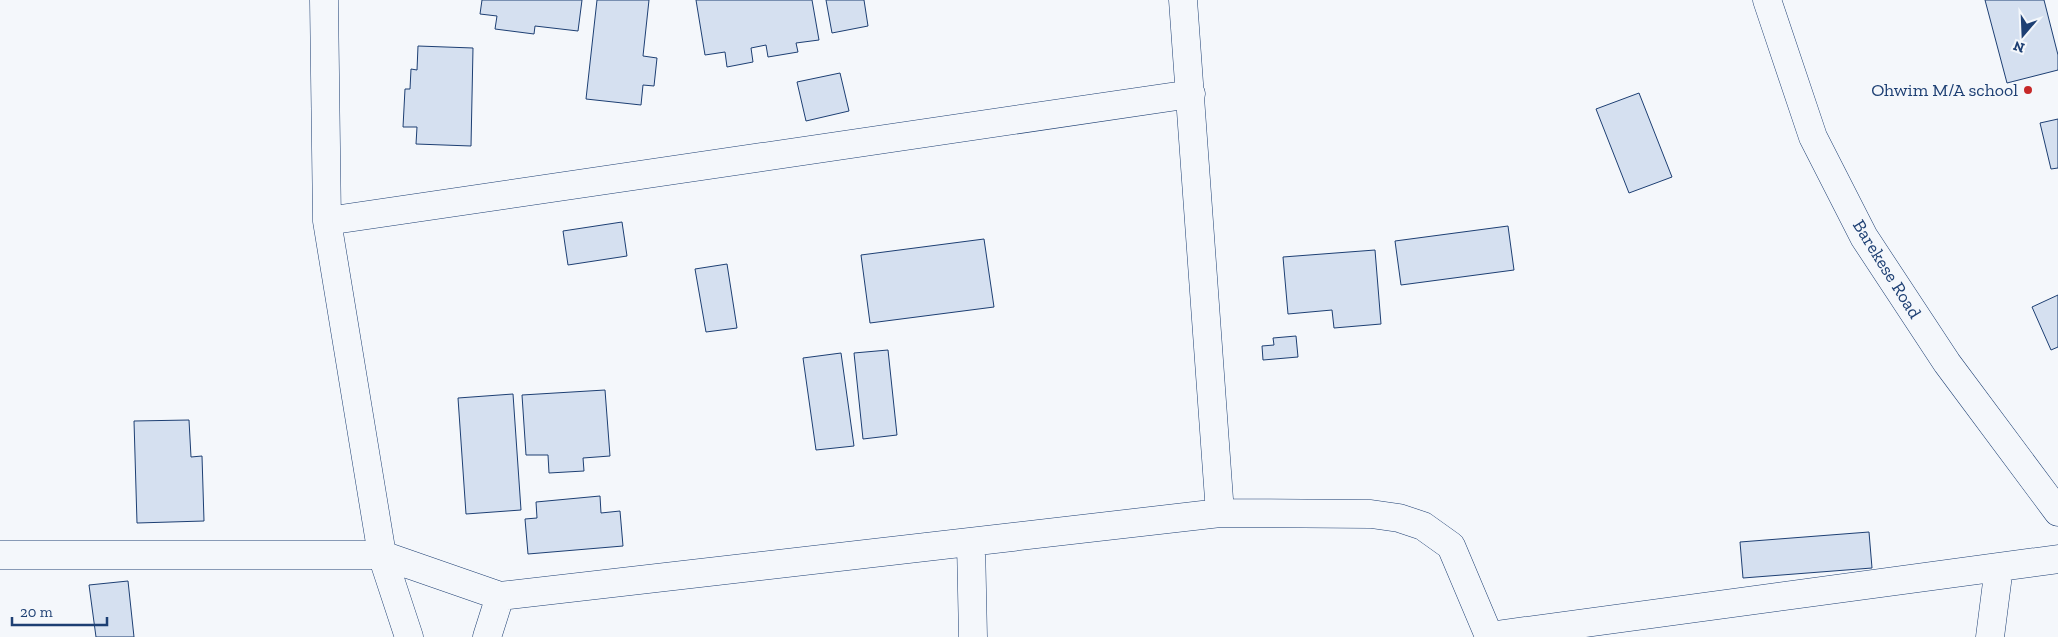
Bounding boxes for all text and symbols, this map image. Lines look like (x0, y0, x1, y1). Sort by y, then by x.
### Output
north arrow (1998, 10, 2048, 60)
text: N (2011, 37, 2027, 57)
place label: Ohwim M/A school (1871, 79, 2018, 101)
marker: Ohwim M/A school (2022, 84, 2034, 96)
street label: Barekese Road (1848, 216, 1926, 323)
scale bar (12, 594, 108, 626)
text: 20 m (20, 603, 53, 621)

